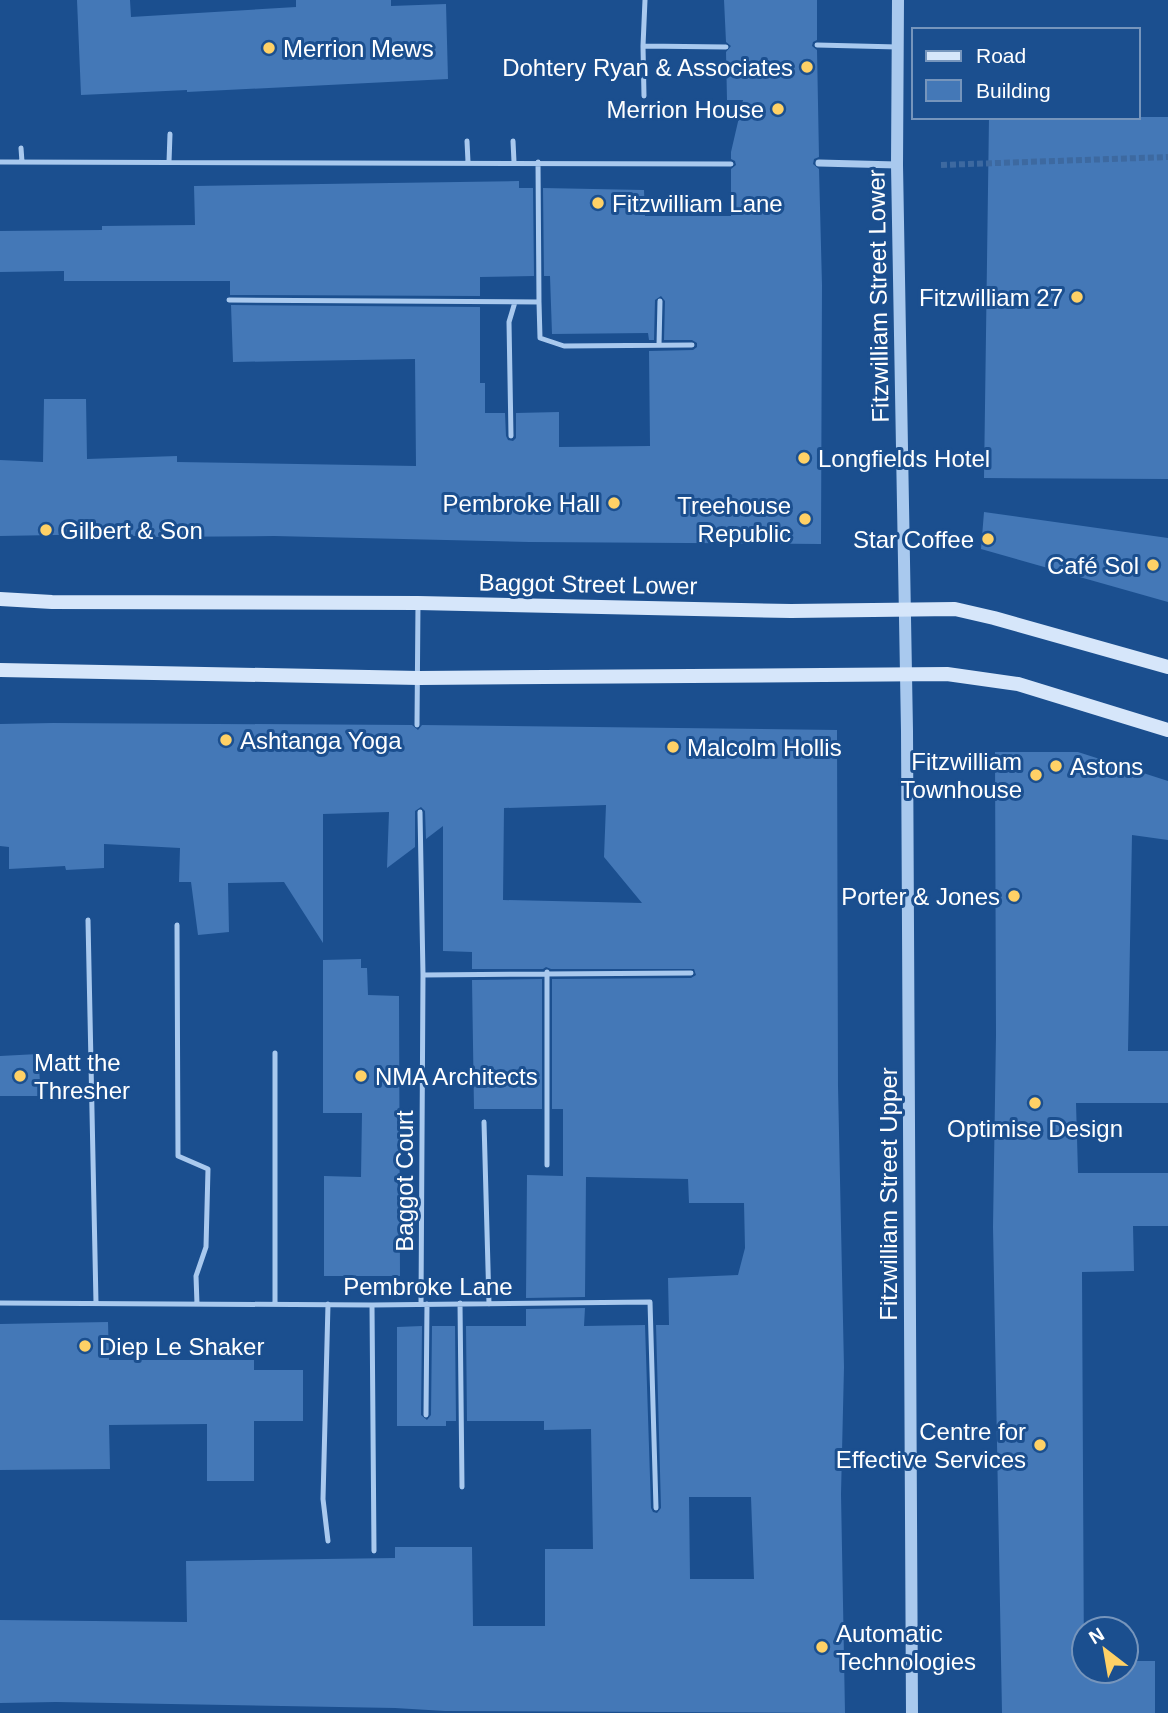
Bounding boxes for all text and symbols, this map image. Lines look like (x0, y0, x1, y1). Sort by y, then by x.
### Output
legend (912, 28, 1140, 119)
place label: Merrion Mews (283, 35, 434, 62)
marker: Merrion Mews (261, 40, 277, 56)
text: Road (976, 44, 1026, 67)
place label: Dohtery Ryan & Associates (502, 54, 793, 81)
marker: Dohtery Ryan & Associates (799, 59, 815, 75)
text: Building (976, 79, 1051, 102)
place label: Merrion House (607, 96, 764, 123)
marker: Merrion House (770, 101, 786, 117)
street label: Fitzwilliam Street Lower (862, 169, 894, 423)
place label: Fitzwilliam Lane (612, 190, 783, 217)
marker: Fitzwilliam Lane (590, 195, 606, 211)
place label: Fitzwilliam 27 (919, 284, 1063, 311)
marker: Fitzwilliam 27 (1069, 289, 1085, 305)
place label: Longfields Hotel (818, 445, 990, 472)
marker: Longfields Hotel (796, 450, 812, 466)
place label: Pembroke Hall (443, 490, 600, 517)
place label: Treehouse Republic (677, 492, 791, 547)
marker: Pembroke Hall (606, 495, 622, 511)
marker: Treehouse Republic (797, 511, 813, 527)
place label: Gilbert & Son (60, 517, 203, 544)
marker: Gilbert & Son (38, 522, 54, 538)
place label: Star Coffee (853, 526, 974, 553)
marker: Star Coffee (980, 531, 996, 547)
place label: Café Sol (1047, 552, 1139, 579)
marker: Café Sol (1145, 557, 1161, 573)
street label: Baggot Street Lower (478, 569, 698, 599)
place label: Ashtanga Yoga (240, 727, 402, 754)
marker: Ashtanga Yoga (218, 732, 234, 748)
place label: Malcolm Hollis (687, 734, 842, 761)
marker: Malcolm Hollis (665, 739, 681, 755)
place label: Fitzwilliam Townhouse (901, 748, 1022, 803)
place label: Astons (1070, 753, 1143, 780)
marker: Astons (1048, 758, 1064, 774)
marker: Fitzwilliam Townhouse (1028, 767, 1044, 783)
place label: Porter & Jones (841, 883, 1000, 910)
marker: Porter & Jones (1006, 888, 1022, 904)
place label: Matt the Thresher (34, 1049, 130, 1104)
place label: NMA Architects (375, 1063, 538, 1090)
street label: Fitzwilliam Street Upper (875, 1067, 902, 1321)
marker: Matt the Thresher (12, 1068, 28, 1084)
marker: NMA Architects (353, 1068, 369, 1084)
marker: Optimise Design (1027, 1095, 1043, 1111)
street label: Baggot Court (391, 1110, 418, 1252)
place label: Optimise Design (947, 1115, 1123, 1142)
street label: Pembroke Lane (343, 1273, 513, 1300)
place label: Diep Le Shaker (99, 1333, 264, 1360)
marker: Diep Le Shaker (77, 1338, 93, 1354)
place label: Centre for Effective Services (836, 1418, 1026, 1473)
marker: Centre for Effective Services (1032, 1437, 1048, 1453)
north arrow (1070, 1615, 1140, 1685)
place label: Automatic Technologies (836, 1620, 976, 1675)
text: N (1085, 1623, 1108, 1648)
marker: Automatic Technologies (814, 1639, 830, 1655)

